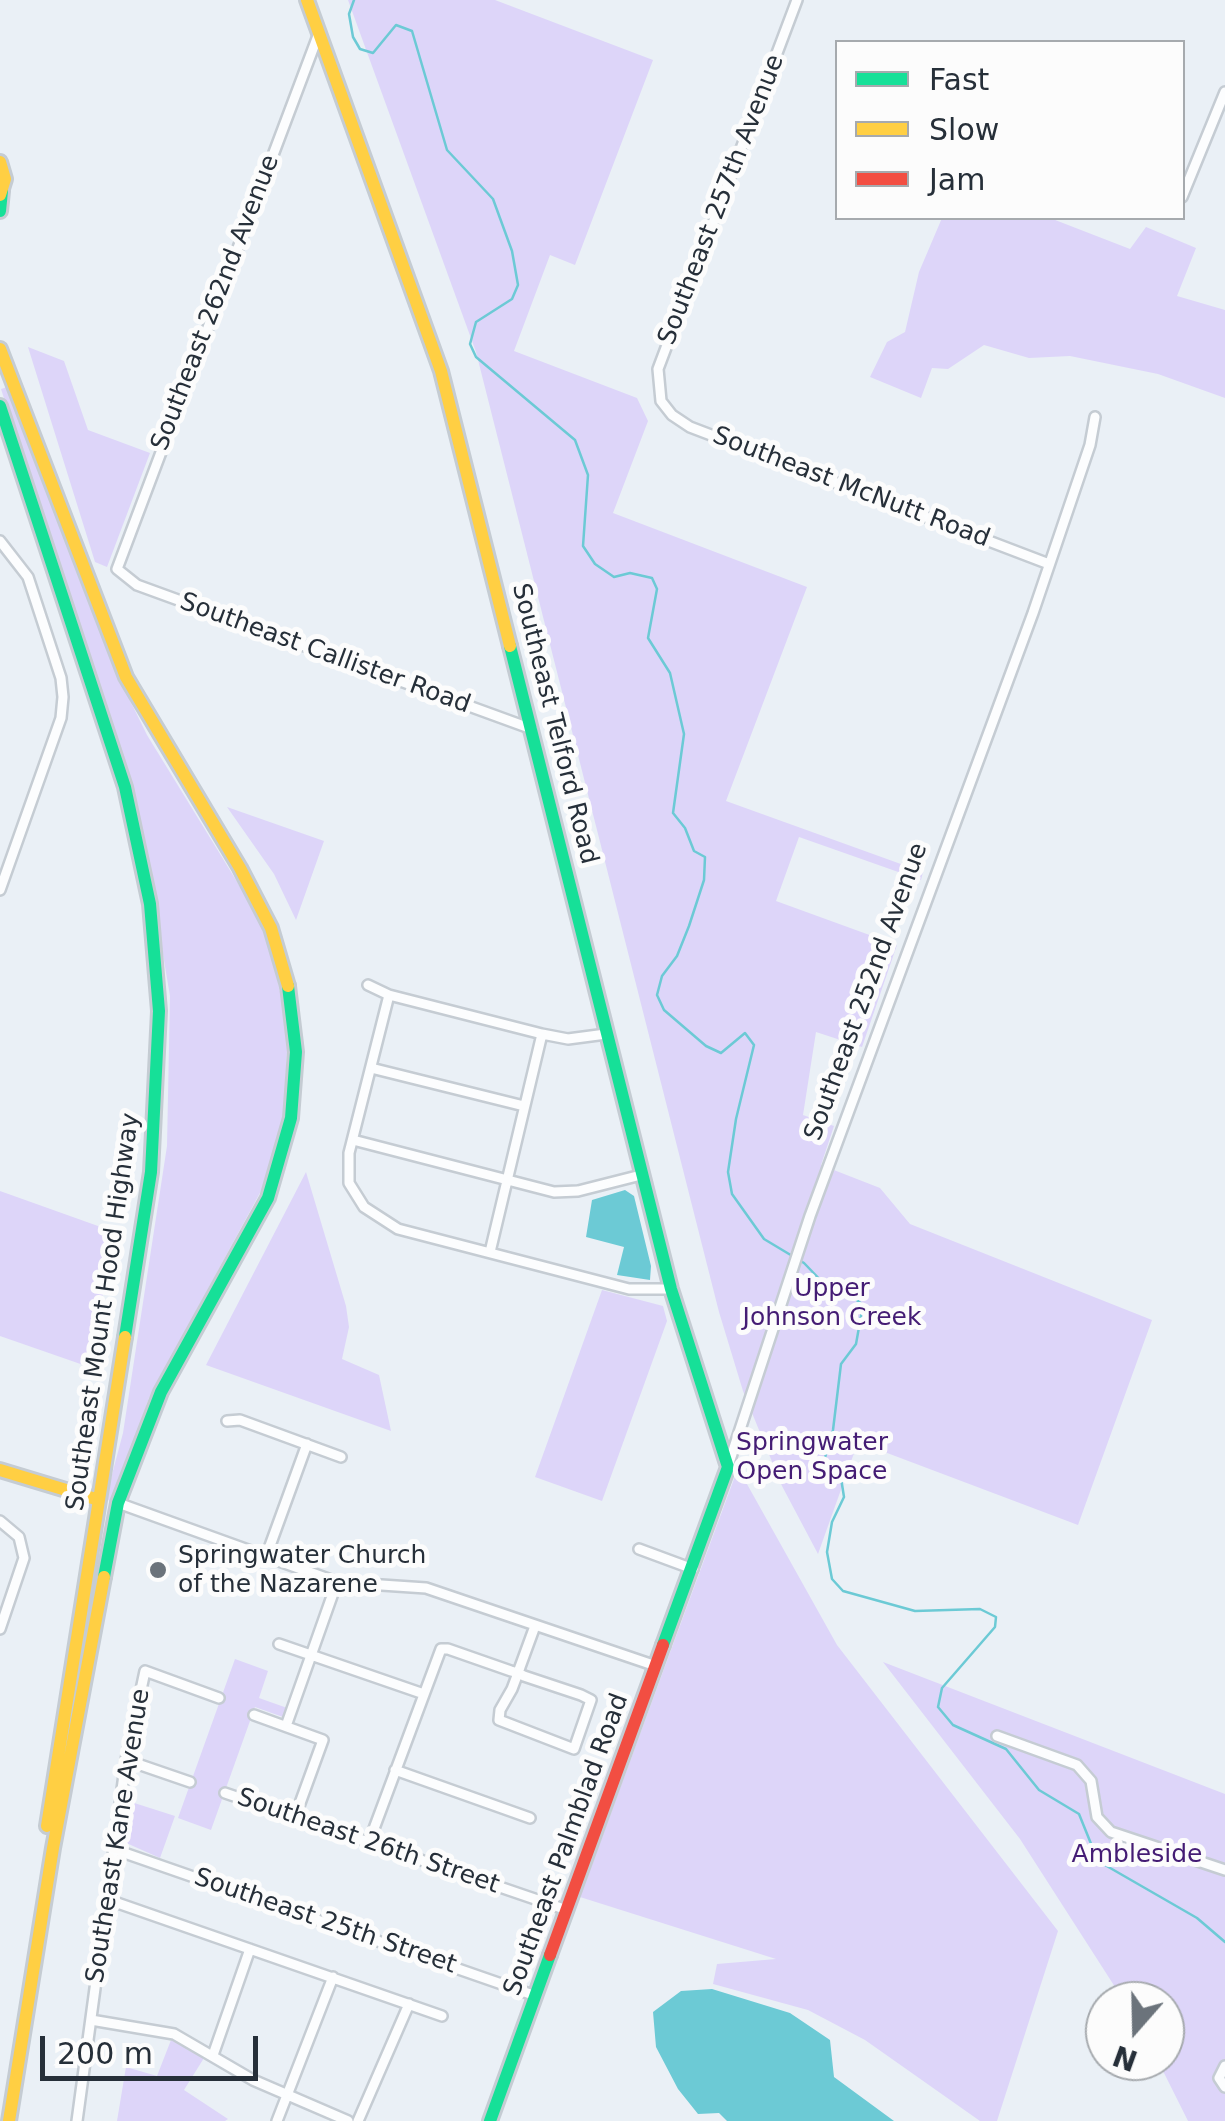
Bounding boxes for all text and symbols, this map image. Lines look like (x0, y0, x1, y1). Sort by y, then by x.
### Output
legend (835, 40, 1185, 220)
street label: Southeast 257th Avenue (653, 51, 791, 349)
text: Fast (929, 62, 989, 97)
text: Slow (929, 112, 999, 147)
street label: Southeast 262nd Avenue (146, 151, 286, 455)
text: Jam (929, 162, 985, 197)
street label: Southeast McNutt Road (708, 421, 994, 555)
street label: Southeast Telford Road (505, 581, 603, 867)
street label: Southeast Callister Road (176, 587, 474, 721)
street label: Southeast 252nd Avenue (799, 839, 935, 1145)
street label: Southeast Mount Hood Highway (61, 1111, 147, 1513)
park label: Upper Johnson Creek (743, 1274, 921, 1333)
park label: Springwater Open Space (736, 1428, 888, 1487)
place label: Springwater Church of the Nazarene (178, 1541, 426, 1600)
marker: Springwater Church of the Nazarene (147, 1559, 169, 1581)
street label: Southeast Kane Avenue (81, 1687, 157, 1985)
street label: Southeast Palmblad Road (498, 1690, 636, 2000)
street label: Southeast 26th Street (233, 1783, 503, 1901)
park label: Ambleside (1072, 1840, 1202, 1870)
street label: Southeast 25th Street (190, 1863, 460, 1981)
north arrow (1085, 1981, 1185, 2081)
scale bar (45, 2016, 262, 2078)
text: 200 m (57, 2036, 153, 2071)
text: N (1109, 2038, 1142, 2077)

